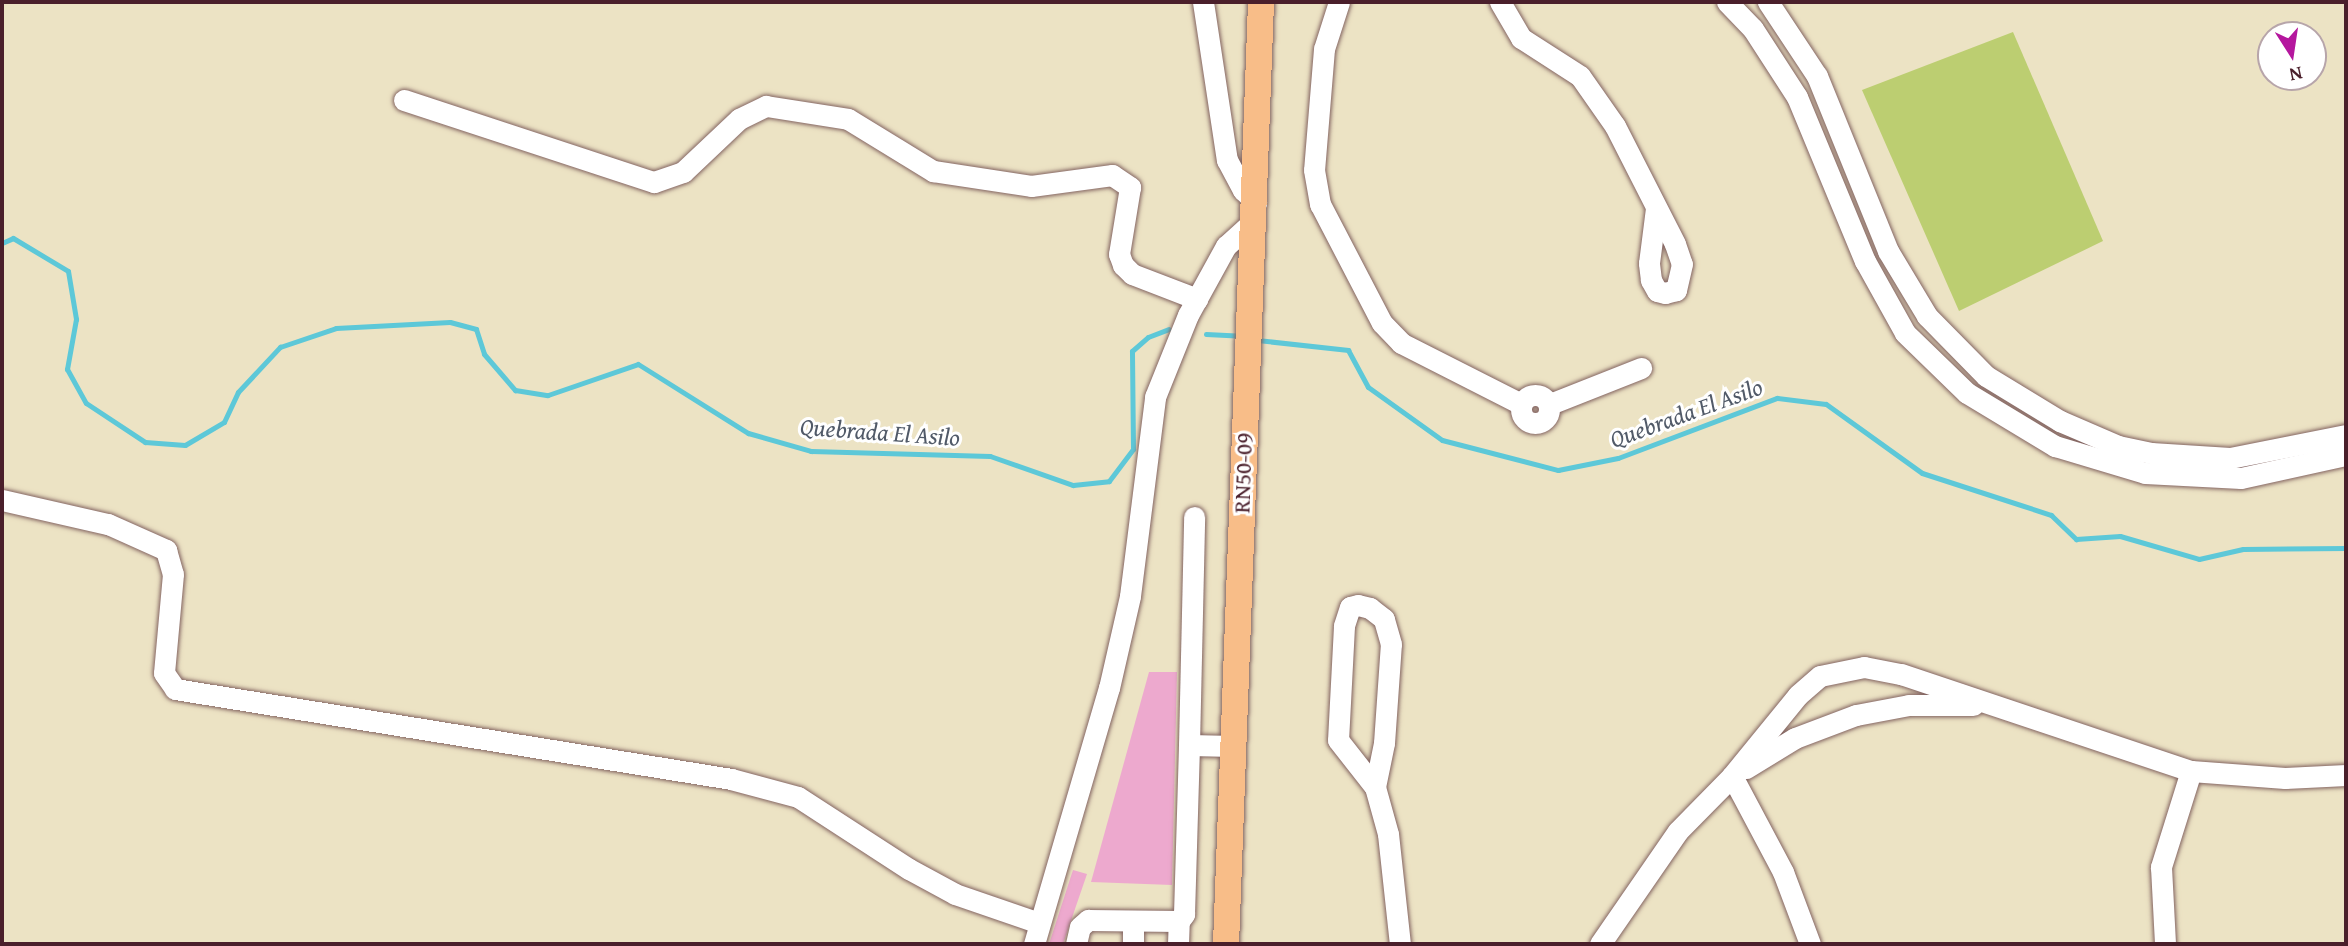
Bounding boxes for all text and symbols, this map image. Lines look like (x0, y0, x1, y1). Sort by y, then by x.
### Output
north arrow (2257, 21, 2327, 91)
text: N (2287, 60, 2305, 90)
water label: Quebrada El Asilo (1606, 372, 1766, 454)
water label: Quebrada El Asilo (799, 412, 961, 452)
street label: RN50-09 (1228, 432, 1258, 514)

